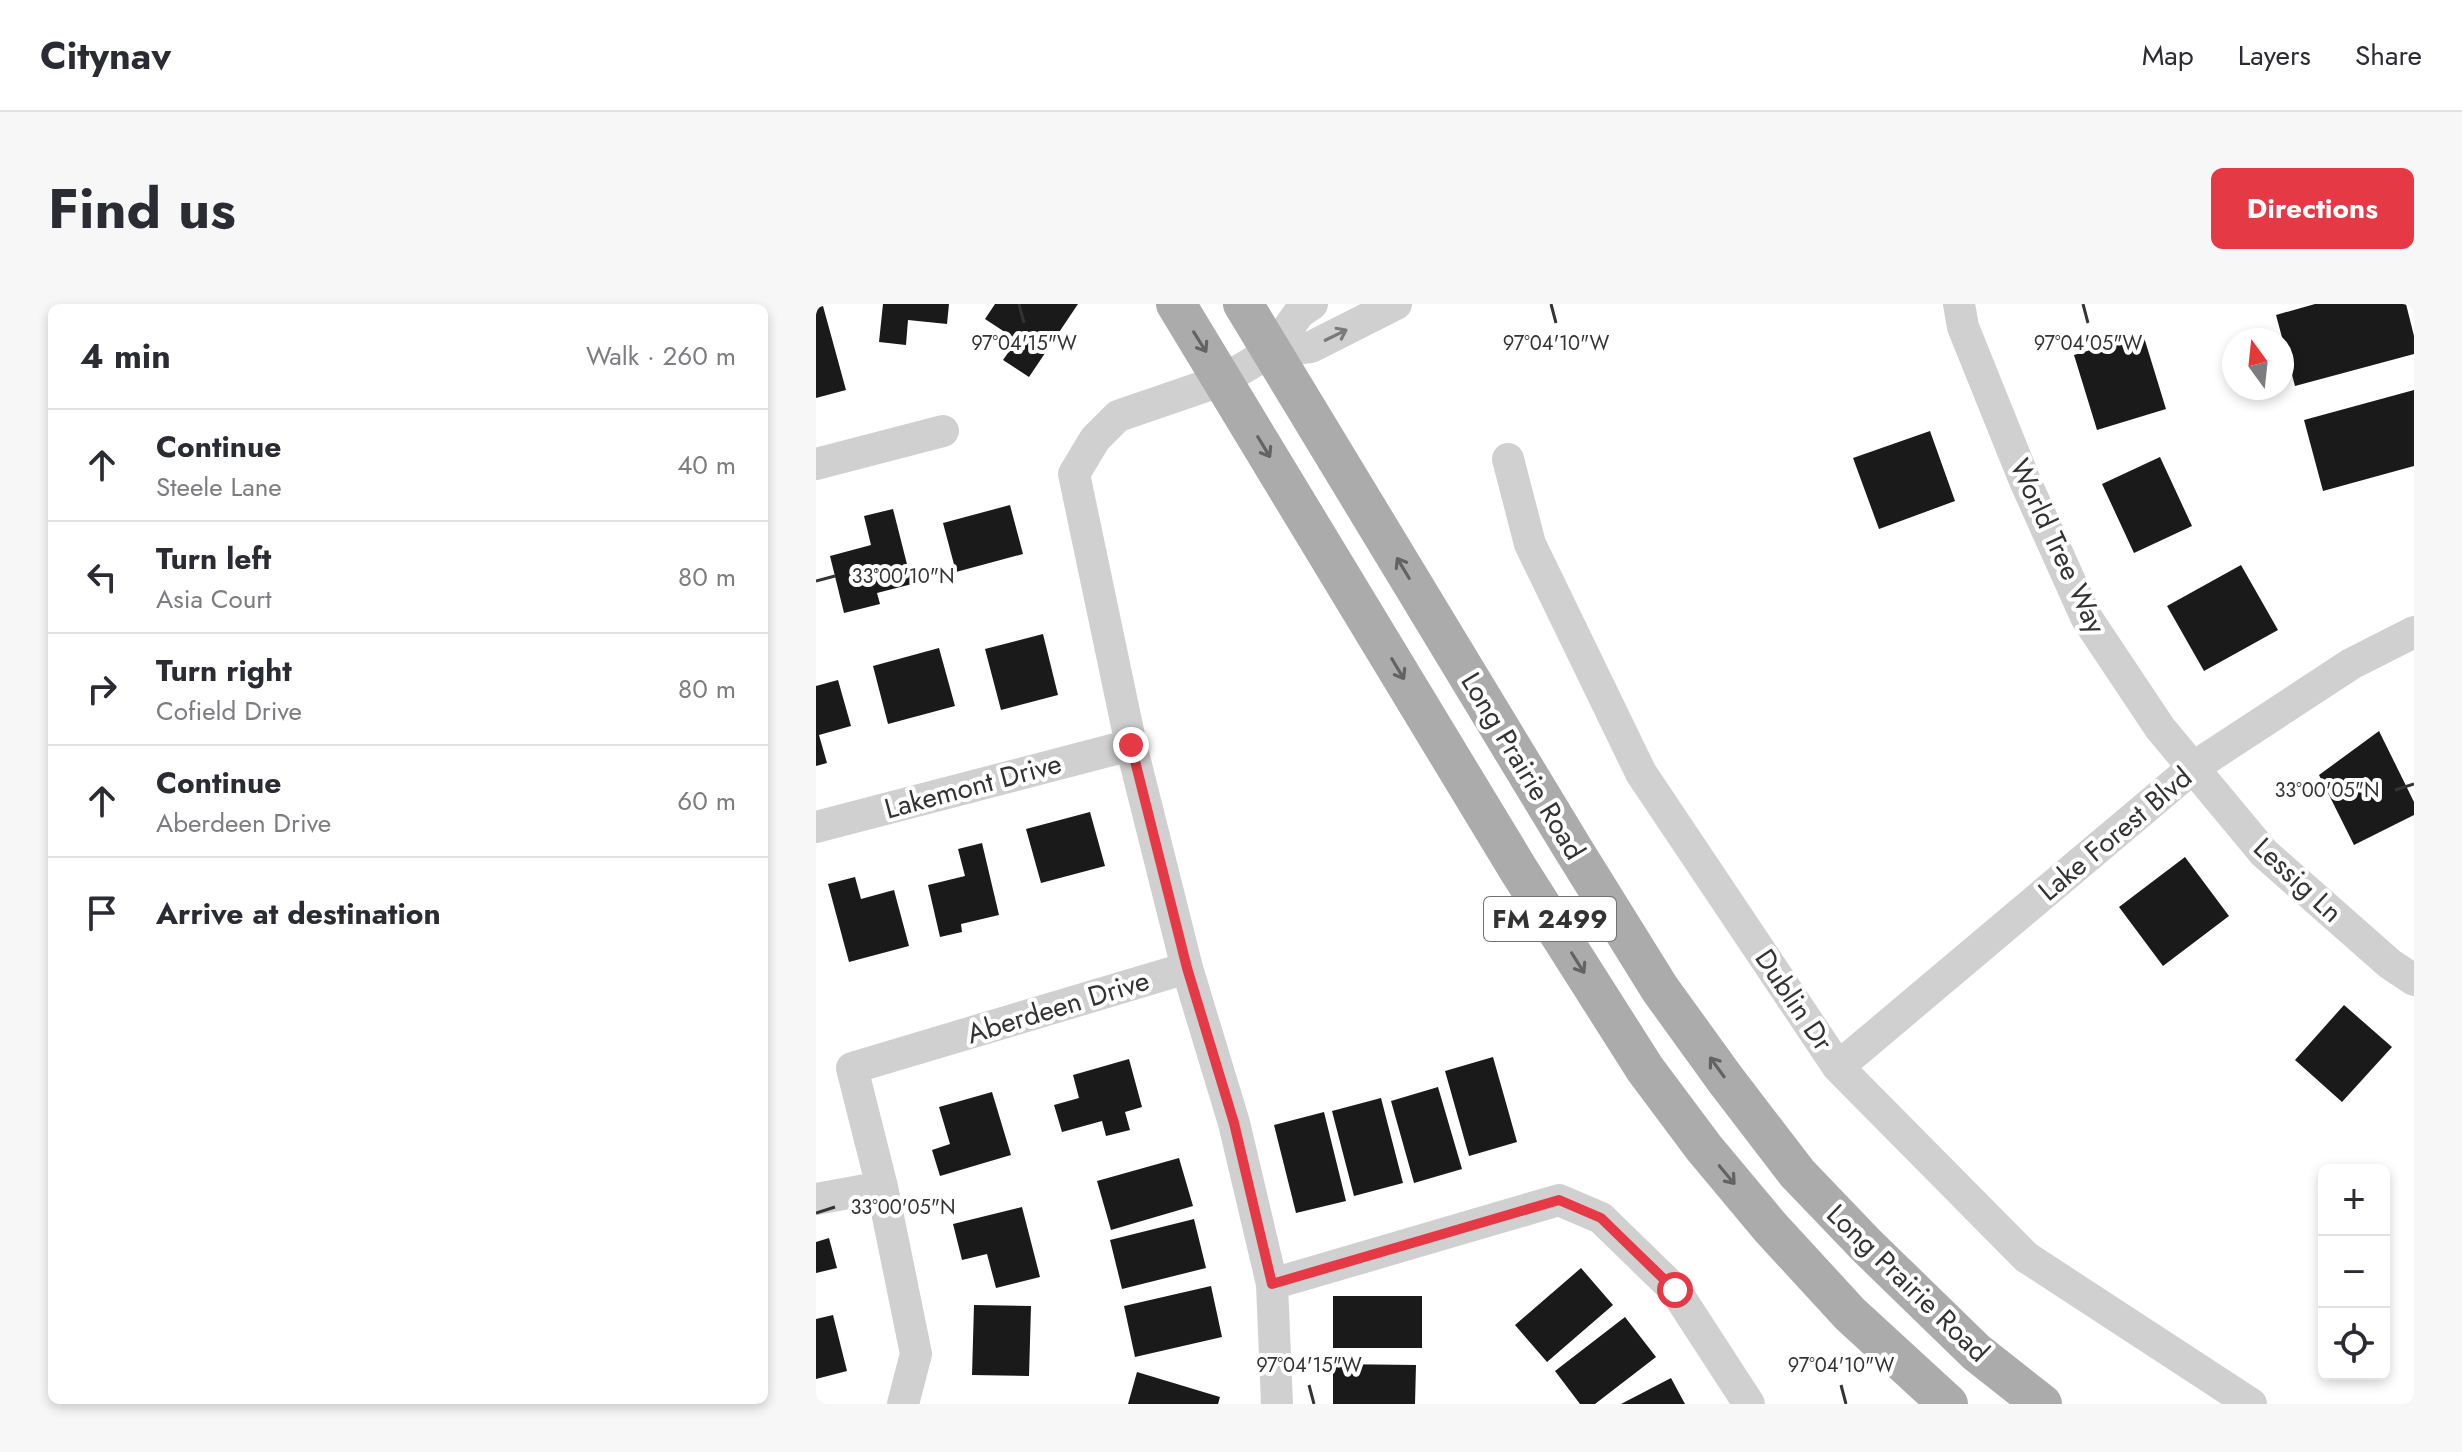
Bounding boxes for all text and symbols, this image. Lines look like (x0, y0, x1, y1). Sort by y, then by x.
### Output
text: Citynav (40, 28, 171, 83)
text: Map (2142, 35, 2194, 76)
text: Layers (2238, 35, 2311, 76)
text: Share (2355, 35, 2422, 76)
text: Find us (48, 168, 236, 249)
button: Directions (2211, 168, 2414, 249)
one-way arrow (1324, 327, 1348, 342)
north arrow (2222, 328, 2294, 400)
text: 97°04'15"W (971, 329, 1077, 358)
text: 97°04'10"W (1503, 329, 1609, 358)
text: 97°04'05"W (2034, 329, 2143, 358)
one-way arrow (1192, 330, 1208, 353)
text: 4 min (80, 332, 171, 381)
text: Walk · 260 m (586, 337, 736, 375)
text: Continue (156, 425, 282, 468)
one-way arrow (1256, 435, 1272, 458)
icon: ahead (80, 443, 124, 487)
text: 40 m (677, 446, 736, 484)
street label: World Tree Way (1999, 452, 2117, 641)
text: Steele Lane (156, 468, 282, 506)
text: Turn left (156, 537, 271, 580)
icon: left (80, 555, 124, 599)
one-way arrow (1395, 557, 1411, 580)
text: 80 m (678, 558, 736, 596)
text: 33°00'10"N (852, 562, 954, 591)
text: Asia Court (156, 580, 272, 618)
text: Turn right (156, 649, 292, 692)
one-way arrow (1390, 657, 1406, 680)
street label: Long Prairie Road (1451, 665, 1595, 867)
icon: right (80, 667, 124, 711)
text: 80 m (678, 670, 736, 708)
text: Cofield Drive (156, 692, 302, 730)
route end (1113, 727, 1149, 763)
street label: Lakemont Drive (880, 743, 1066, 829)
street label: Lake Forest Blvd (2029, 757, 2201, 911)
text: Continue (156, 761, 282, 804)
text: 33°00'05"N (2274, 776, 2380, 805)
icon: ahead (80, 779, 124, 823)
text: 60 m (677, 782, 736, 820)
text: Aberdeen Drive (156, 804, 331, 842)
street label: Lessig Ln (2244, 828, 2352, 932)
icon: arrive (80, 891, 124, 935)
text: Arrive at destination (156, 892, 441, 935)
road number: FM 2499 (1484, 897, 1616, 941)
street label: Dublin Dr (1745, 941, 1843, 1060)
one-way arrow (1569, 951, 1586, 973)
street label: Aberdeen Drive (962, 960, 1154, 1054)
one-way arrow (1708, 1057, 1725, 1078)
one-way arrow (1718, 1164, 1736, 1185)
map controls (2318, 1164, 2390, 1380)
button: + (2318, 1164, 2390, 1236)
text: 33°00'05"N (850, 1193, 956, 1222)
street label: Long Prairie Road (1817, 1195, 1999, 1371)
button: − (2318, 1236, 2390, 1308)
route start (1657, 1272, 1693, 1308)
button: locate (2318, 1308, 2390, 1380)
text: 97°04'15"W (1256, 1351, 1362, 1380)
text: 97°04'10"W (1788, 1351, 1894, 1380)

